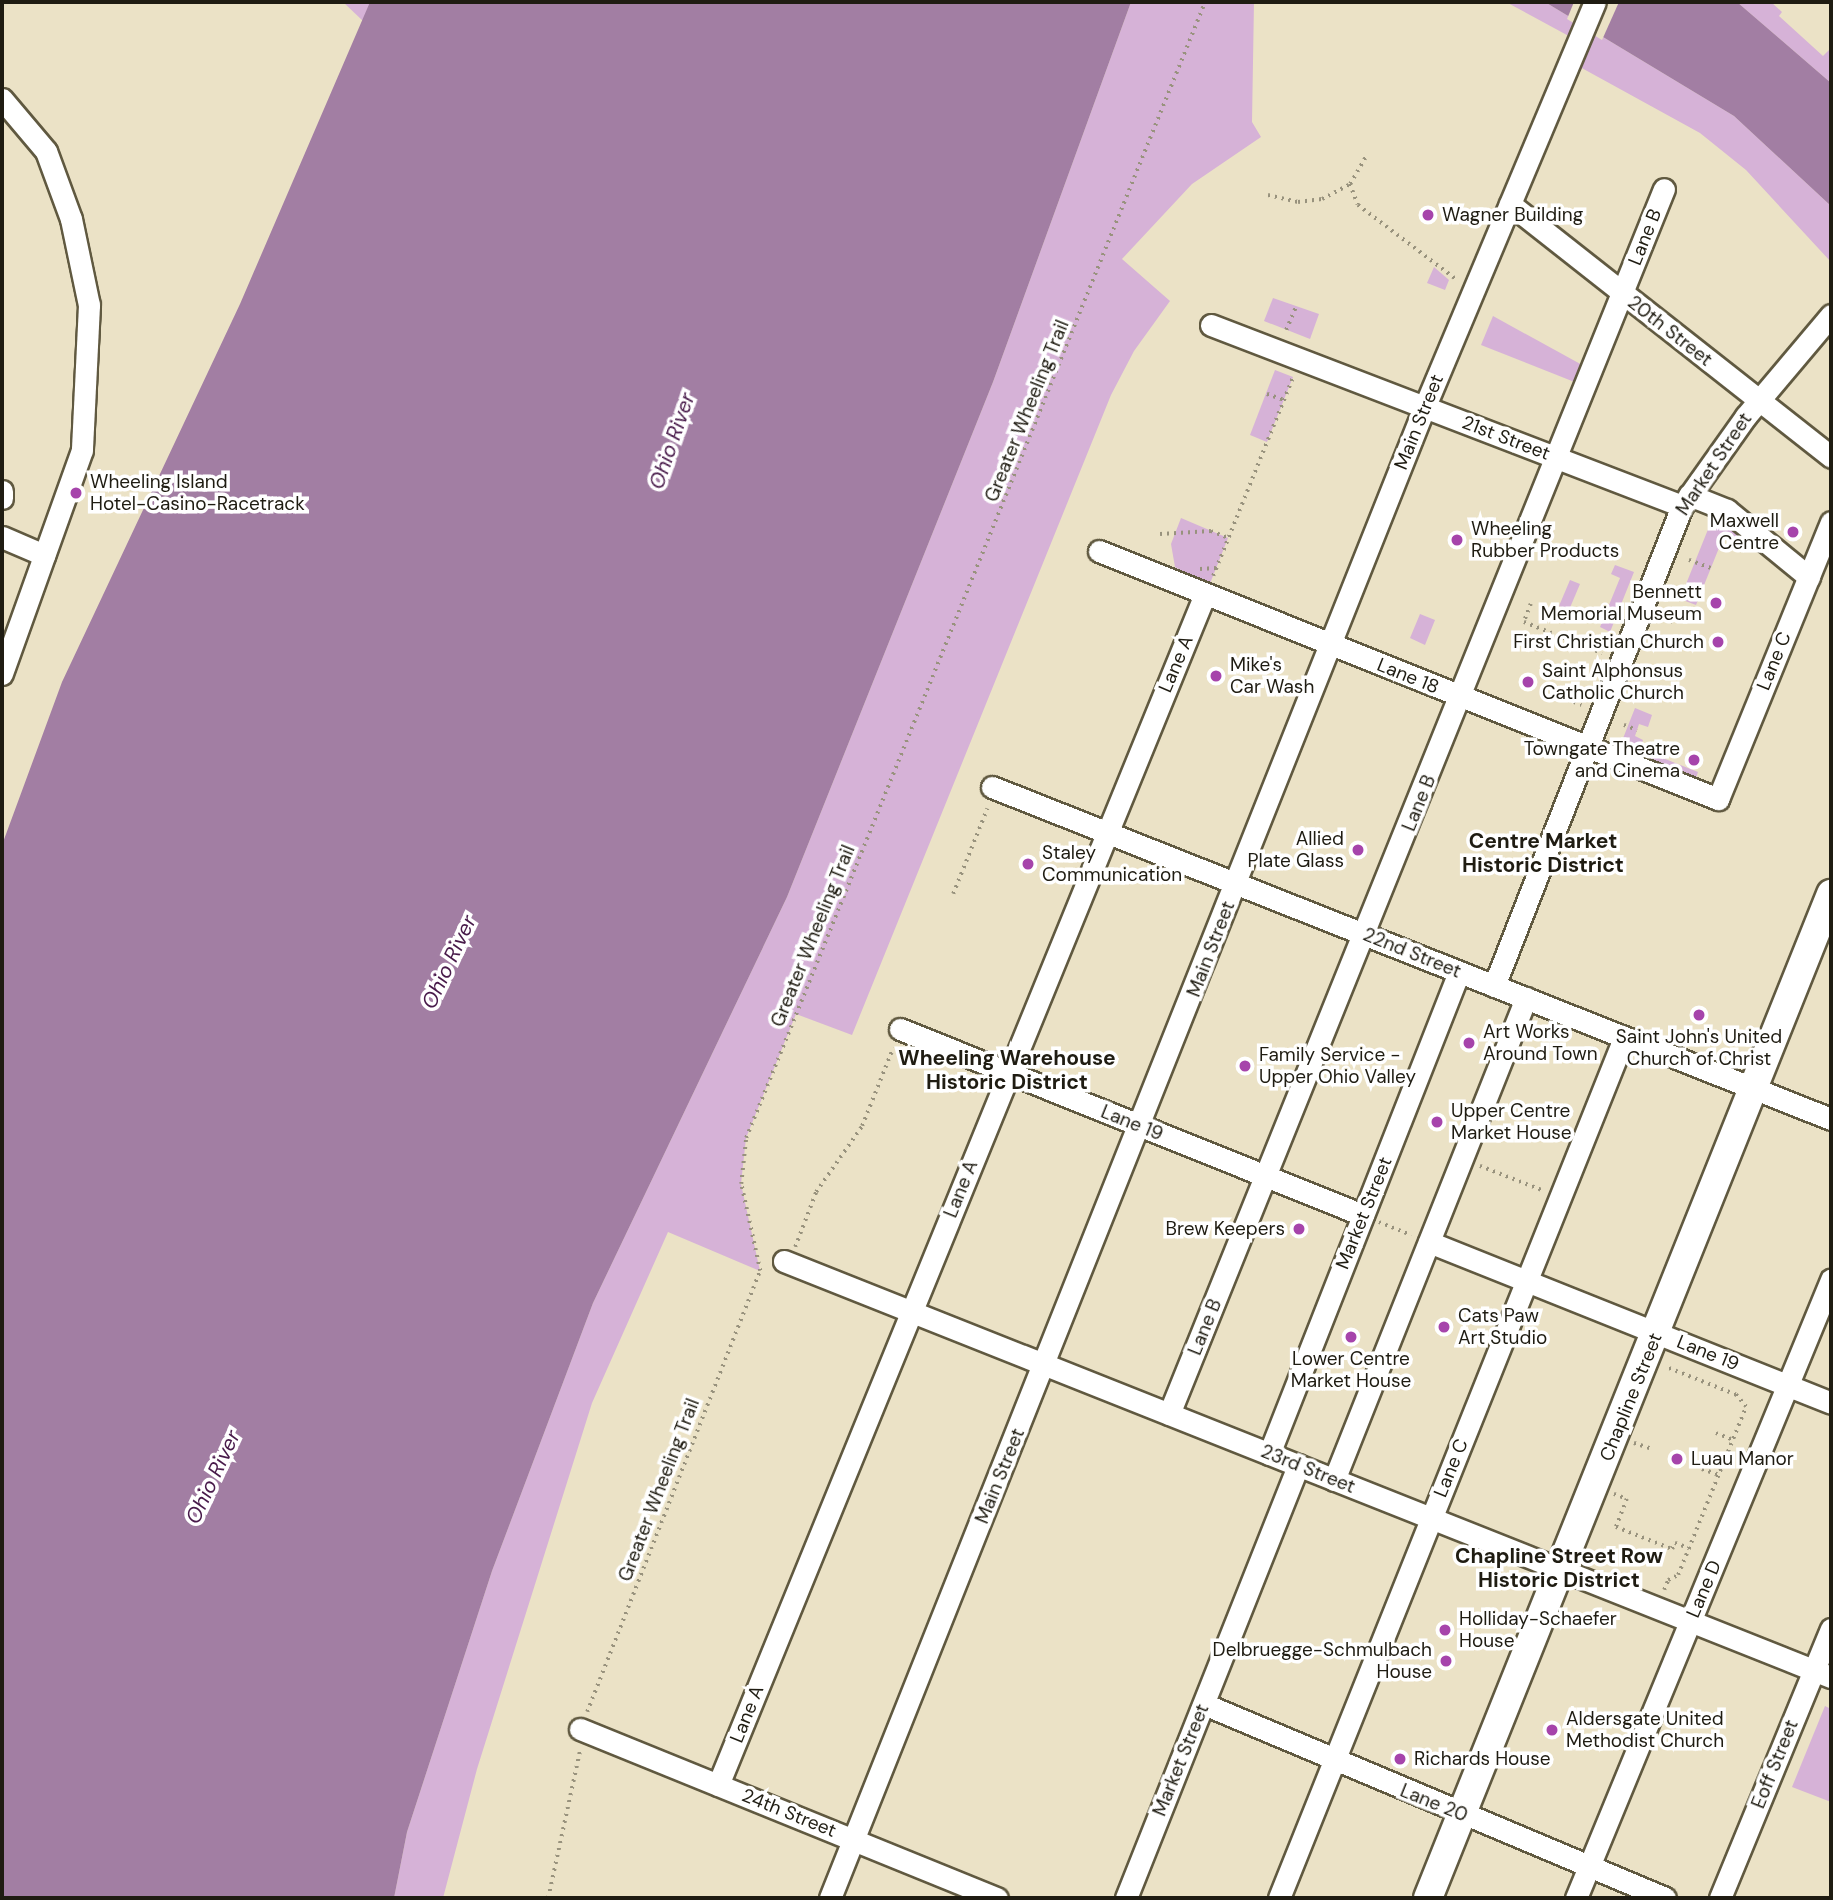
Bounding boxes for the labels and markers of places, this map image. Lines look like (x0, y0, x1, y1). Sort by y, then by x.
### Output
place label: Wagner Building (1442, 204, 1583, 226)
marker: Wagner Building (1420, 207, 1436, 223)
place label: Wheeling Island Hotel-Casino-Racetrack (90, 471, 305, 515)
marker: Wheeling Island Hotel-Casino-Racetrack (68, 485, 84, 501)
place label: Maxwell Centre (1710, 510, 1779, 554)
place label: Wheeling Rubber Products (1471, 518, 1619, 562)
marker: Maxwell Centre (1785, 524, 1801, 540)
marker: Wheeling Rubber Products (1449, 532, 1465, 548)
place label: Bennett Memorial Museum (1541, 581, 1702, 625)
marker: Bennett Memorial Museum (1708, 595, 1724, 611)
place label: First Christian Church (1513, 631, 1704, 653)
marker: First Christian Church (1710, 634, 1726, 650)
place label: Mike's Car Wash (1230, 654, 1314, 698)
place label: Saint Alphonsus Catholic Church (1542, 660, 1684, 704)
marker: Mike's Car Wash (1208, 668, 1224, 684)
marker: Saint Alphonsus Catholic Church (1520, 674, 1536, 690)
place label: Towngate Theatre and Cinema (1524, 738, 1680, 782)
marker: Towngate Theatre and Cinema (1686, 752, 1702, 768)
place label: Allied Plate Glass (1248, 828, 1344, 872)
place label: Staley Communication (1042, 842, 1182, 886)
marker: Allied Plate Glass (1350, 842, 1366, 858)
marker: Staley Communication (1020, 856, 1036, 872)
marker: Saint John's United Church of Christ (1691, 1007, 1707, 1023)
place label: Art Works Around Town (1483, 1021, 1598, 1065)
place label: Saint John's United Church of Christ (1616, 1026, 1782, 1070)
marker: Art Works Around Town (1461, 1035, 1477, 1051)
place label: Family Service - Upper Ohio Valley (1259, 1044, 1416, 1088)
marker: Family Service - Upper Ohio Valley (1237, 1058, 1253, 1074)
place label: Upper Centre Market House (1451, 1100, 1572, 1144)
marker: Upper Centre Market House (1429, 1114, 1445, 1130)
place label: Brew Keepers (1166, 1218, 1285, 1240)
marker: Brew Keepers (1291, 1221, 1307, 1237)
place label: Cats Paw Art Studio (1458, 1305, 1547, 1349)
marker: Cats Paw Art Studio (1436, 1319, 1452, 1335)
marker: Lower Centre Market House (1343, 1329, 1359, 1345)
place label: Lower Centre Market House (1291, 1348, 1411, 1392)
place label: Luau Manor (1691, 1448, 1794, 1470)
marker: Luau Manor (1669, 1451, 1685, 1467)
place label: Holliday-Schaefer House (1459, 1608, 1617, 1652)
marker: Holliday-Schaefer House (1437, 1622, 1453, 1638)
place label: Delbruegge-Schmulbach House (1213, 1639, 1432, 1683)
marker: Delbruegge-Schmulbach House (1438, 1653, 1454, 1669)
place label: Aldersgate United Methodist Church (1566, 1708, 1724, 1752)
marker: Aldersgate United Methodist Church (1544, 1722, 1560, 1738)
place label: Richards House (1414, 1748, 1551, 1770)
marker: Richards House (1392, 1751, 1408, 1767)

